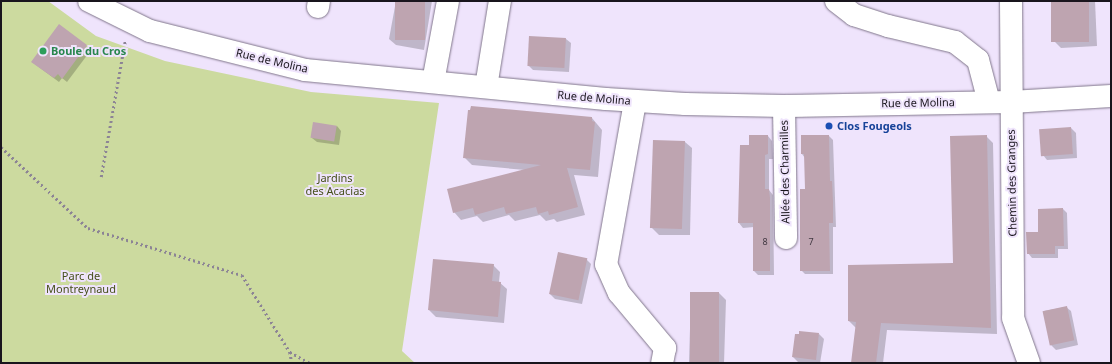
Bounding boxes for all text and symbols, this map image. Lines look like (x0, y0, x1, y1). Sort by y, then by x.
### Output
place label: Boule du Cros (51, 44, 126, 58)
marker: Boule du Cros (38, 46, 48, 56)
street label: Rue de Molina (235, 46, 309, 76)
street label: Rue de Molina (557, 88, 631, 108)
street label: Rue de Molina (881, 96, 955, 110)
place label: Clos Fougeols (837, 119, 912, 133)
street label: Allée des Charmilles (777, 120, 793, 224)
marker: Clos Fougeols (824, 121, 834, 131)
street label: Chemin des Granges (1004, 129, 1020, 237)
park label: Jardins des Acacias (305, 172, 365, 198)
house number: 8 (762, 237, 768, 247)
house number: 7 (808, 237, 814, 247)
park label: Parc de Montreynaud (46, 270, 116, 296)

